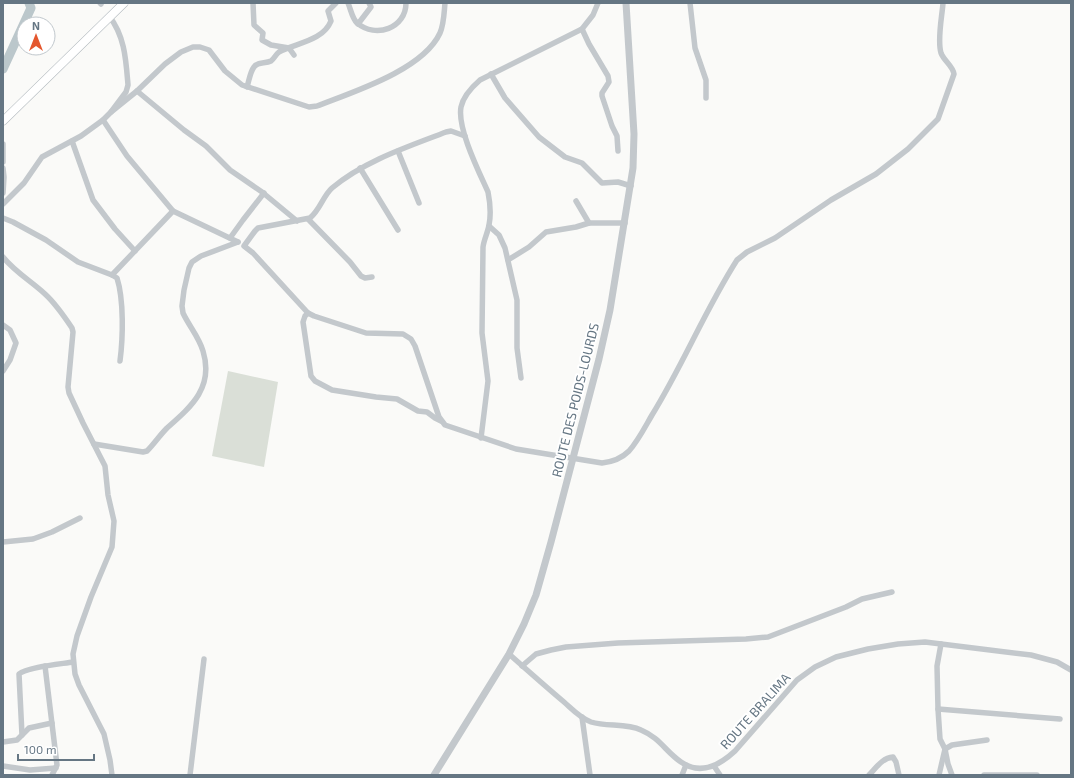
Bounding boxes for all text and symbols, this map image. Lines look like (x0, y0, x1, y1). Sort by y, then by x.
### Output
north arrow (16, 16, 56, 56)
text: N (32, 19, 40, 32)
street label: ROUTE DES POIDS-LOURDS (548, 321, 602, 479)
street label: ROUTE BRALIMA (717, 670, 793, 752)
scale bar (18, 736, 94, 762)
text: 100 m (24, 742, 56, 756)

